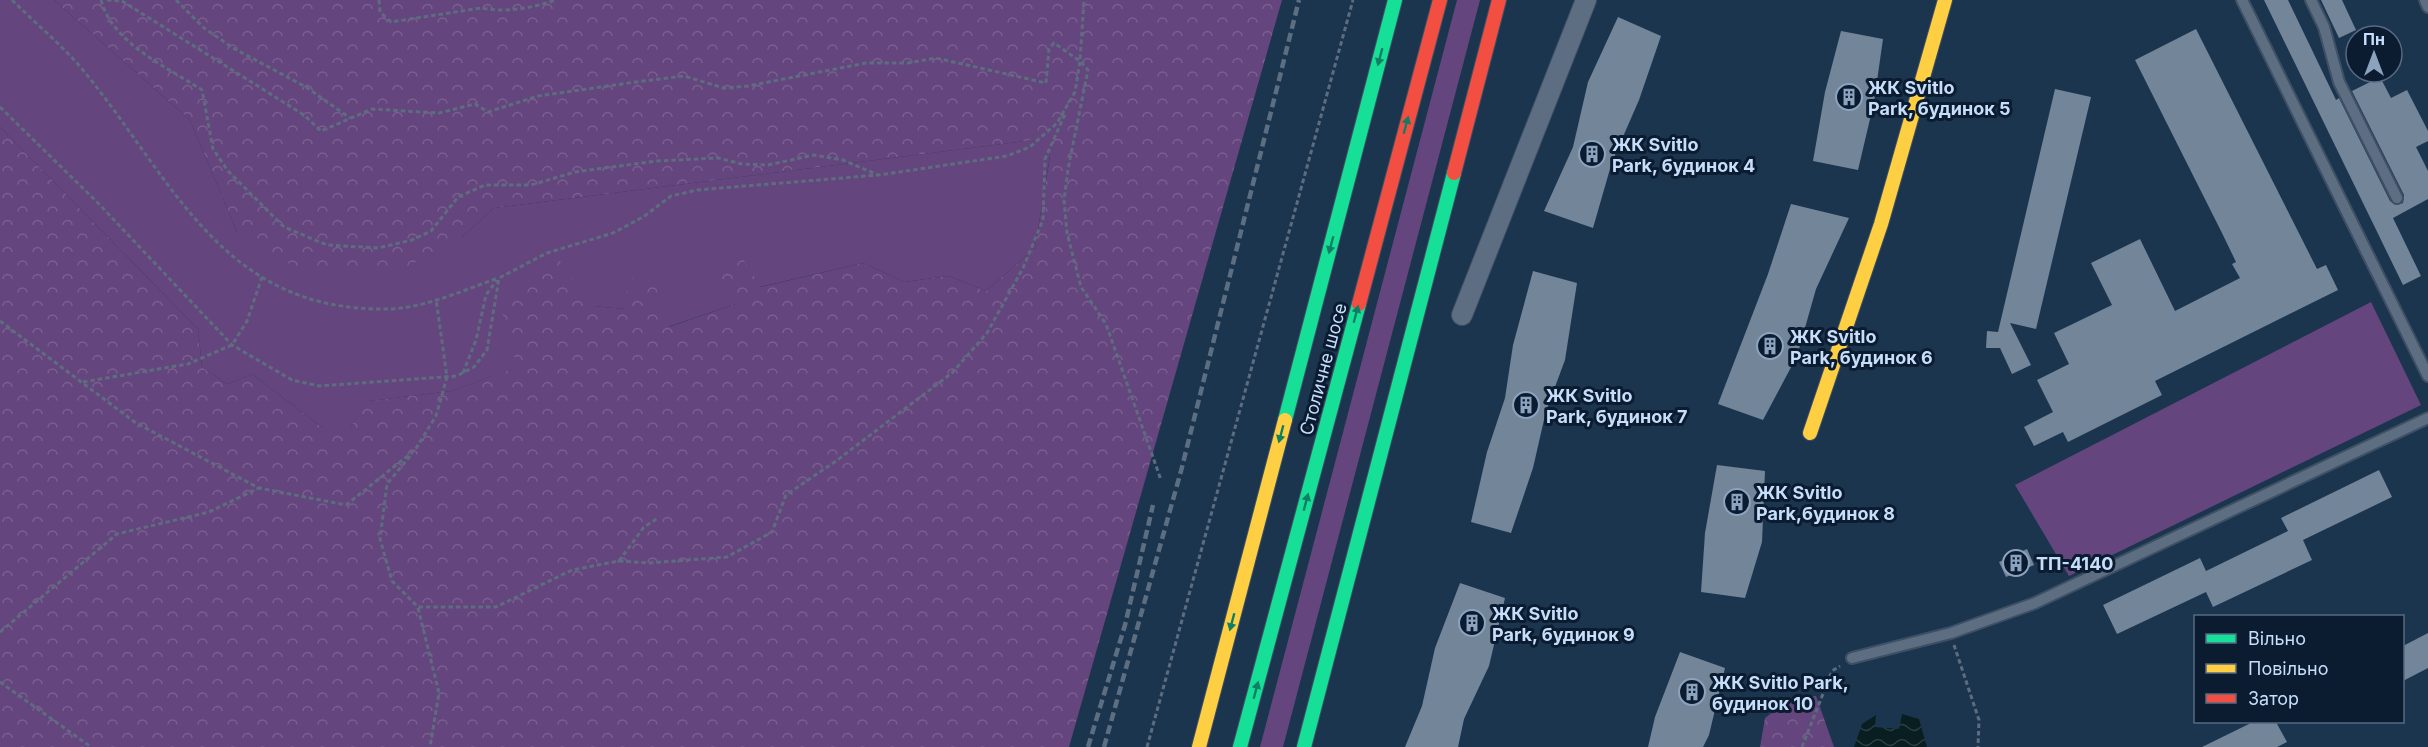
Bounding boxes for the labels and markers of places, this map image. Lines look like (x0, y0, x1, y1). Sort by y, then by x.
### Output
place label: ЖК Svitlo Park, будинок 5 (1868, 77, 2010, 119)
building icon: ЖК Svitlo Park, будинок 5 (1834, 82, 1864, 112)
place label: ЖК Svitlo Park, будинок 4 (1612, 134, 1755, 176)
building icon: ЖК Svitlo Park, будинок 4 (1577, 139, 1607, 169)
place label: ЖК Svitlo Park, будинок 6 (1790, 326, 1933, 368)
building icon: ЖК Svitlo Park, будинок 6 (1755, 331, 1785, 361)
place label: ЖК Svitlo Park, будинок 7 (1546, 385, 1687, 427)
building icon: ЖК Svitlo Park, будинок 7 (1511, 390, 1541, 420)
place label: ЖК Svitlo Park,будинок 8 (1756, 482, 1895, 524)
building icon: ЖК Svitlo Park,будинок 8 (1722, 487, 1752, 517)
building icon: ТП-4140 (2001, 548, 2031, 578)
place label: ТП-4140 (2036, 553, 2113, 574)
place label: ЖК Svitlo Park, будинок 9 (1492, 603, 1635, 645)
building icon: ЖК Svitlo Park, будинок 9 (1457, 608, 1487, 638)
place label: ЖК Svitlo Park, будинок 10 (1712, 672, 1849, 714)
building icon: ЖК Svitlo Park, будинок 10 (1677, 677, 1707, 707)

